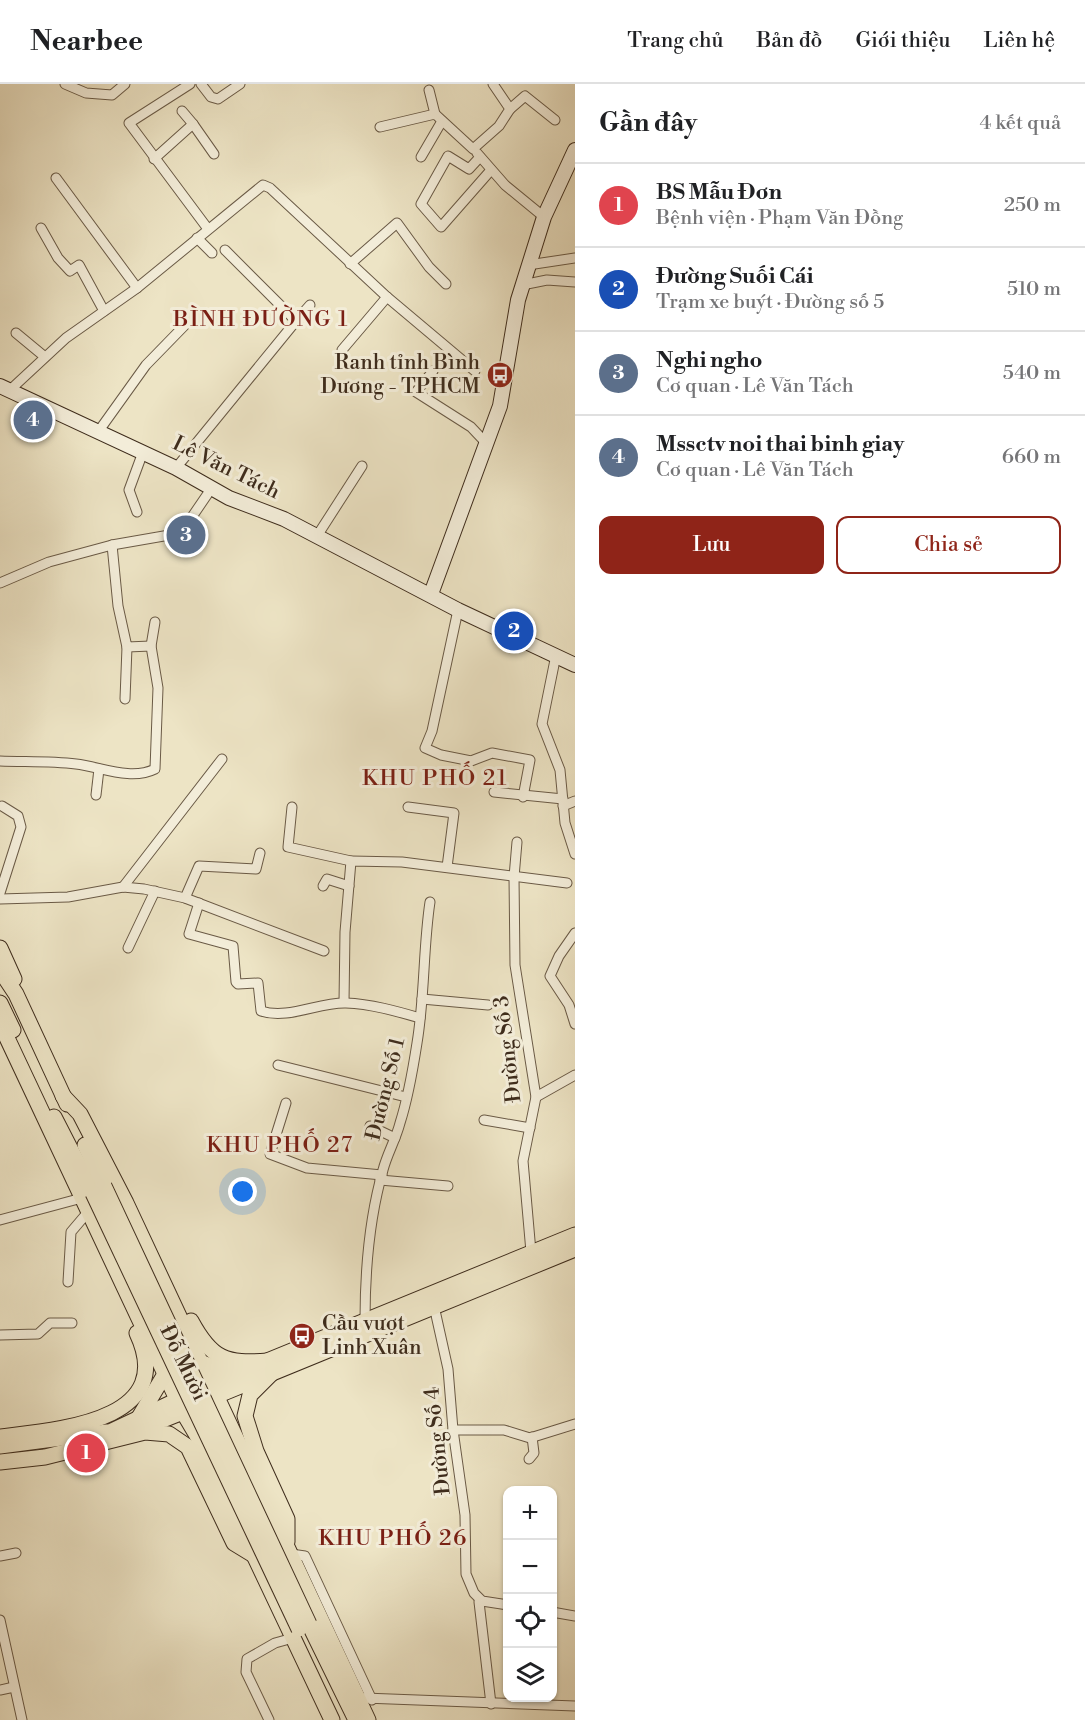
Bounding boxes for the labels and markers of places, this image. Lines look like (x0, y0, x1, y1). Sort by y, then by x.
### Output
place label: Ranh tỉnh Bình Dương - TPHCM (321, 350, 480, 400)
bus stop icon: Ranh tỉnh Bình Dương - TPHCM (485, 360, 515, 390)
pin: 4 (14, 398, 52, 442)
pin: 3 (166, 512, 206, 558)
pin: 2 (494, 608, 534, 654)
place label: Cầu vượt Linh Xuân (322, 1311, 422, 1361)
bus stop icon: Cầu vượt Linh Xuân (287, 1321, 317, 1351)
pin: 1 (66, 1430, 106, 1476)

